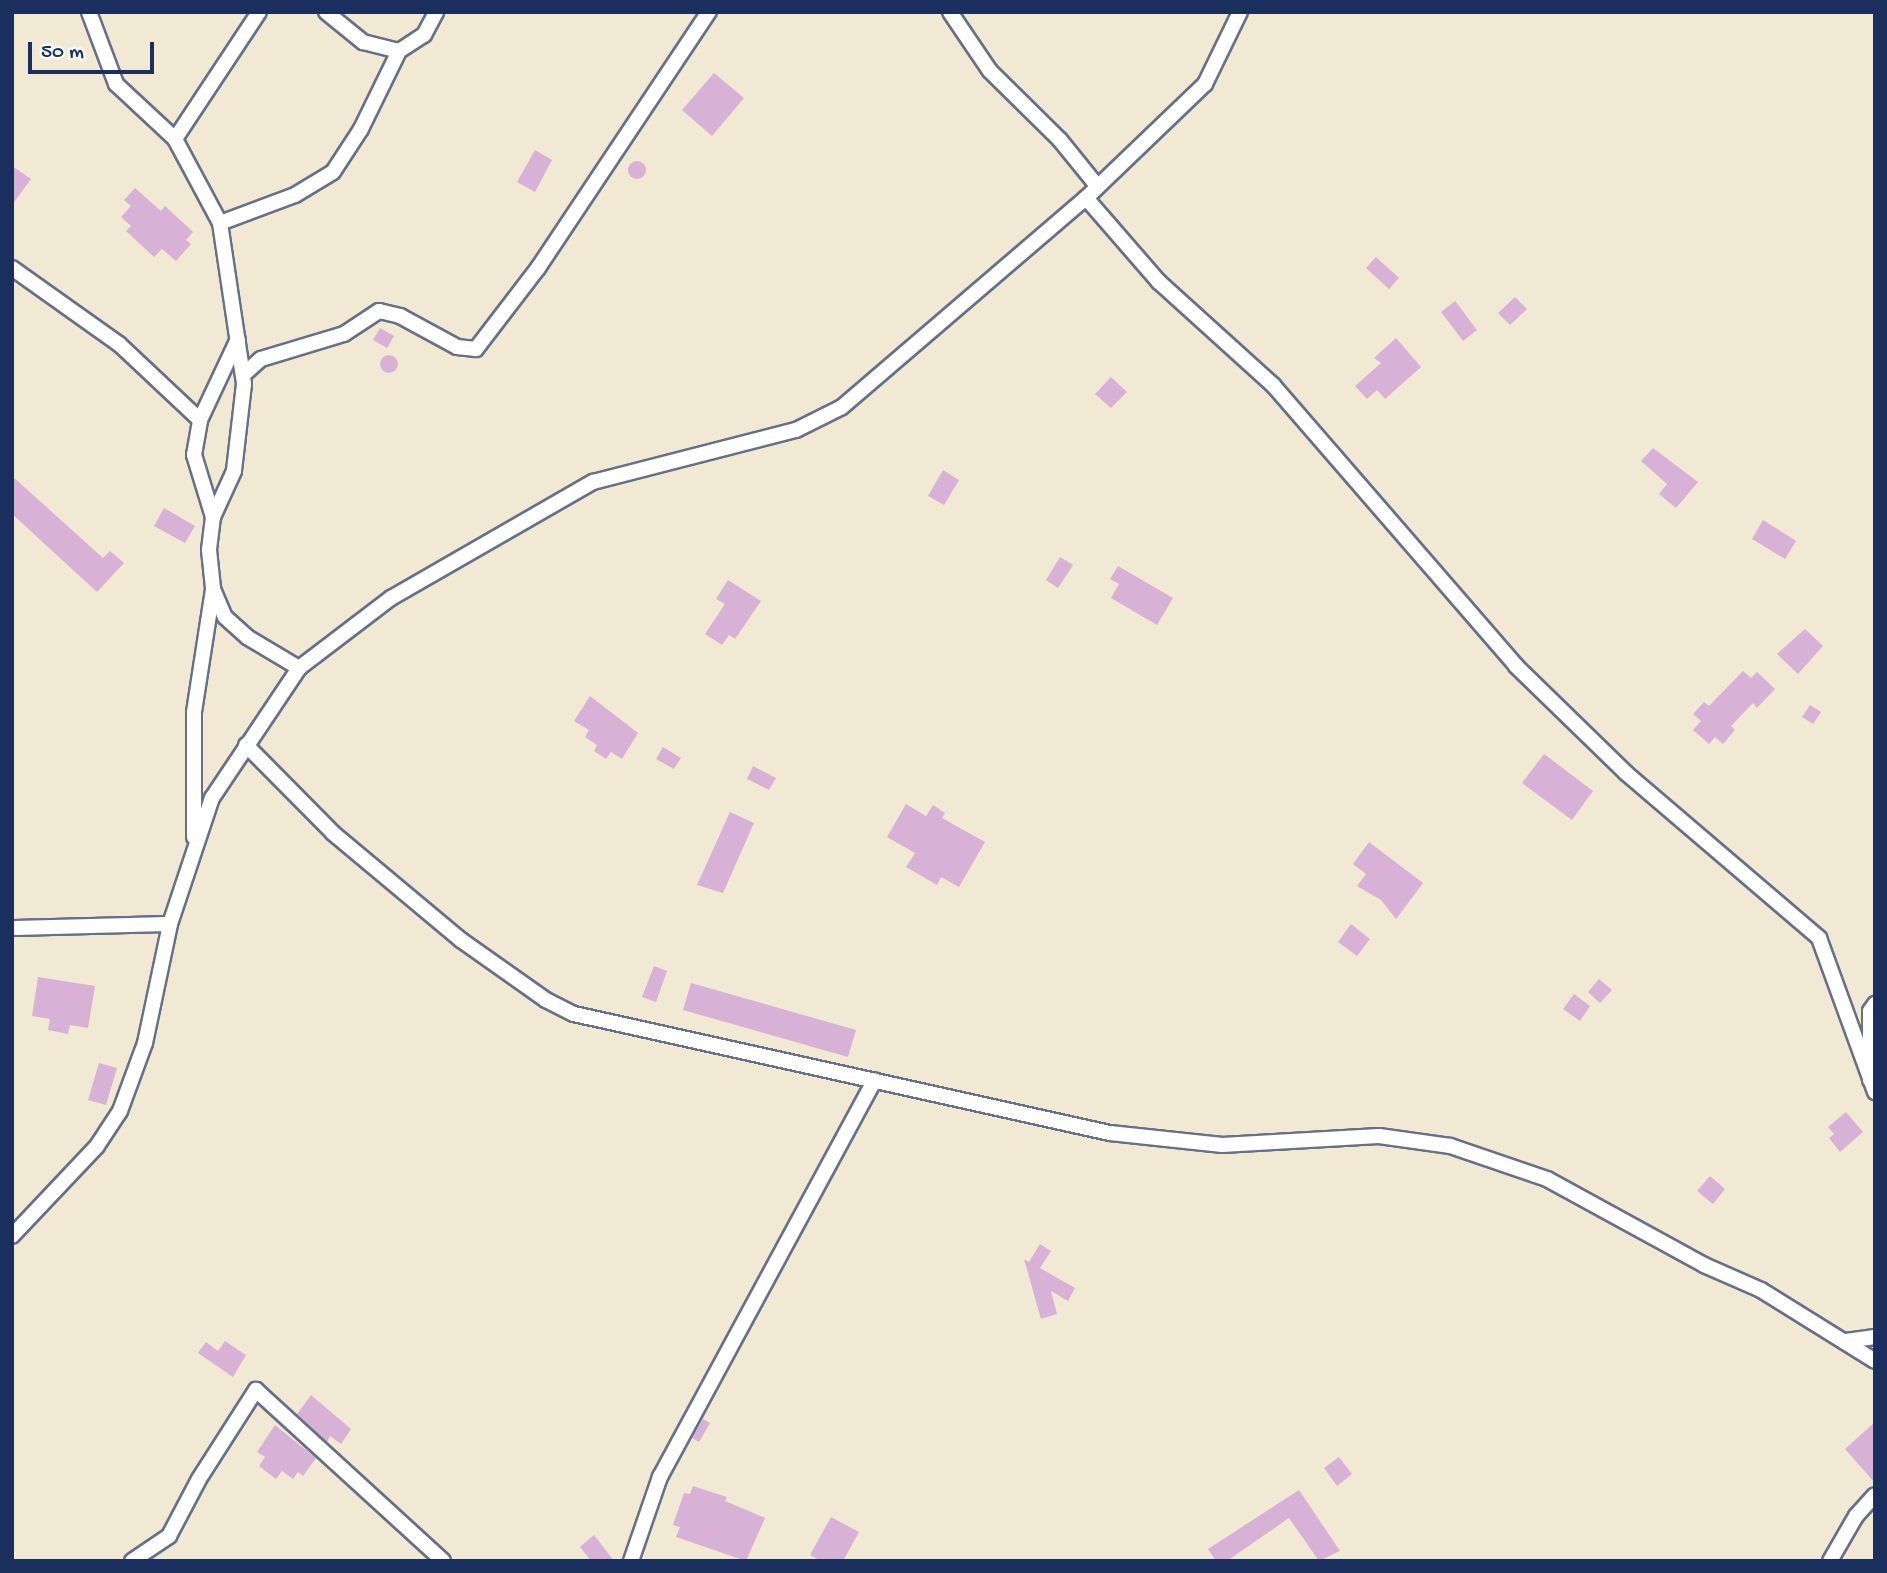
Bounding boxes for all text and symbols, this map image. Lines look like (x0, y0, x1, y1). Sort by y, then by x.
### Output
scale bar (32, 28, 158, 72)
text: 50 m (41, 41, 84, 66)

